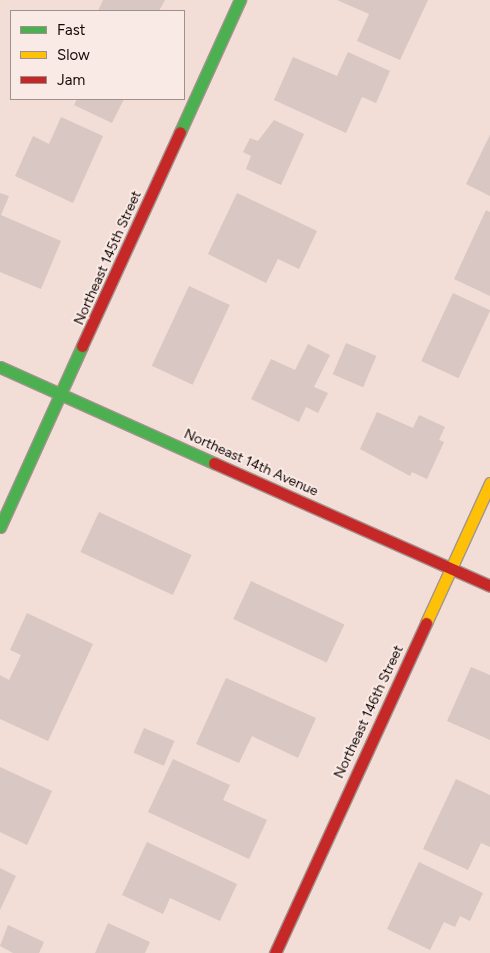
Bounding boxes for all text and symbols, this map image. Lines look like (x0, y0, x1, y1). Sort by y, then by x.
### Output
legend (10, 10, 185, 100)
text: Fast (57, 21, 85, 39)
text: Slow (57, 46, 90, 64)
text: Jam (57, 71, 85, 89)
street label: Northeast 145th Street (71, 188, 145, 328)
street label: Northeast 14th Avenue (181, 426, 321, 500)
street label: Northeast 146th Street (331, 643, 407, 781)

